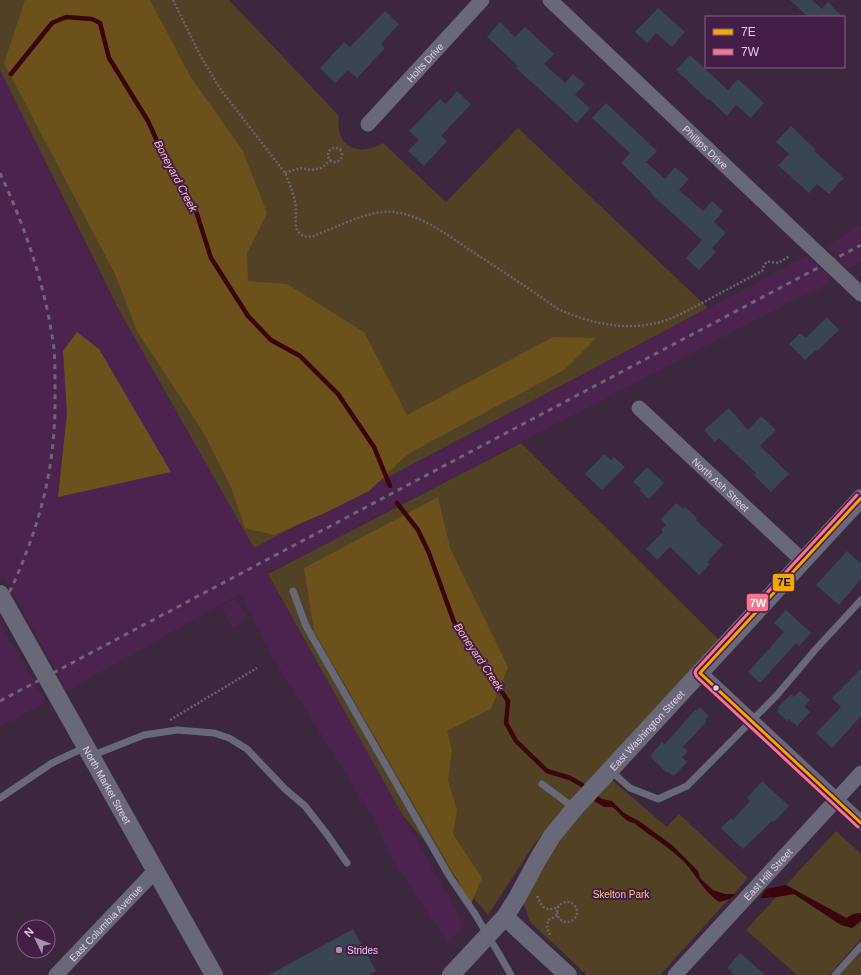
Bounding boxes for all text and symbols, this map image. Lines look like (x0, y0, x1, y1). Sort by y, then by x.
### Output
legend (705, 16, 845, 68)
text: 7E (741, 25, 756, 39)
street label: Holts Drive (404, 40, 446, 84)
text: 7W (741, 45, 760, 59)
street label: Phillips Drive (681, 123, 731, 171)
water label: Boneyard Creek (152, 138, 200, 214)
street label: North Ash Street (690, 455, 752, 514)
line badge: 7E (772, 573, 795, 592)
text: 7E (777, 576, 791, 588)
line badge: 7W (746, 593, 769, 612)
text: 7W (750, 597, 767, 609)
water label: Boneyard Creek (452, 621, 506, 694)
unlabelled marker (711, 683, 721, 693)
street label: East Washington Street (607, 688, 686, 772)
street label: North Market Street (81, 744, 134, 826)
street label: East Hill Street (741, 846, 794, 902)
street label: East Columbia Avenue (67, 882, 145, 963)
park label: Skelton Park (593, 889, 650, 900)
north arrow (16, 919, 56, 959)
text: N (22, 925, 36, 939)
marker: Strides (334, 945, 344, 955)
place label: Strides (347, 945, 378, 956)

